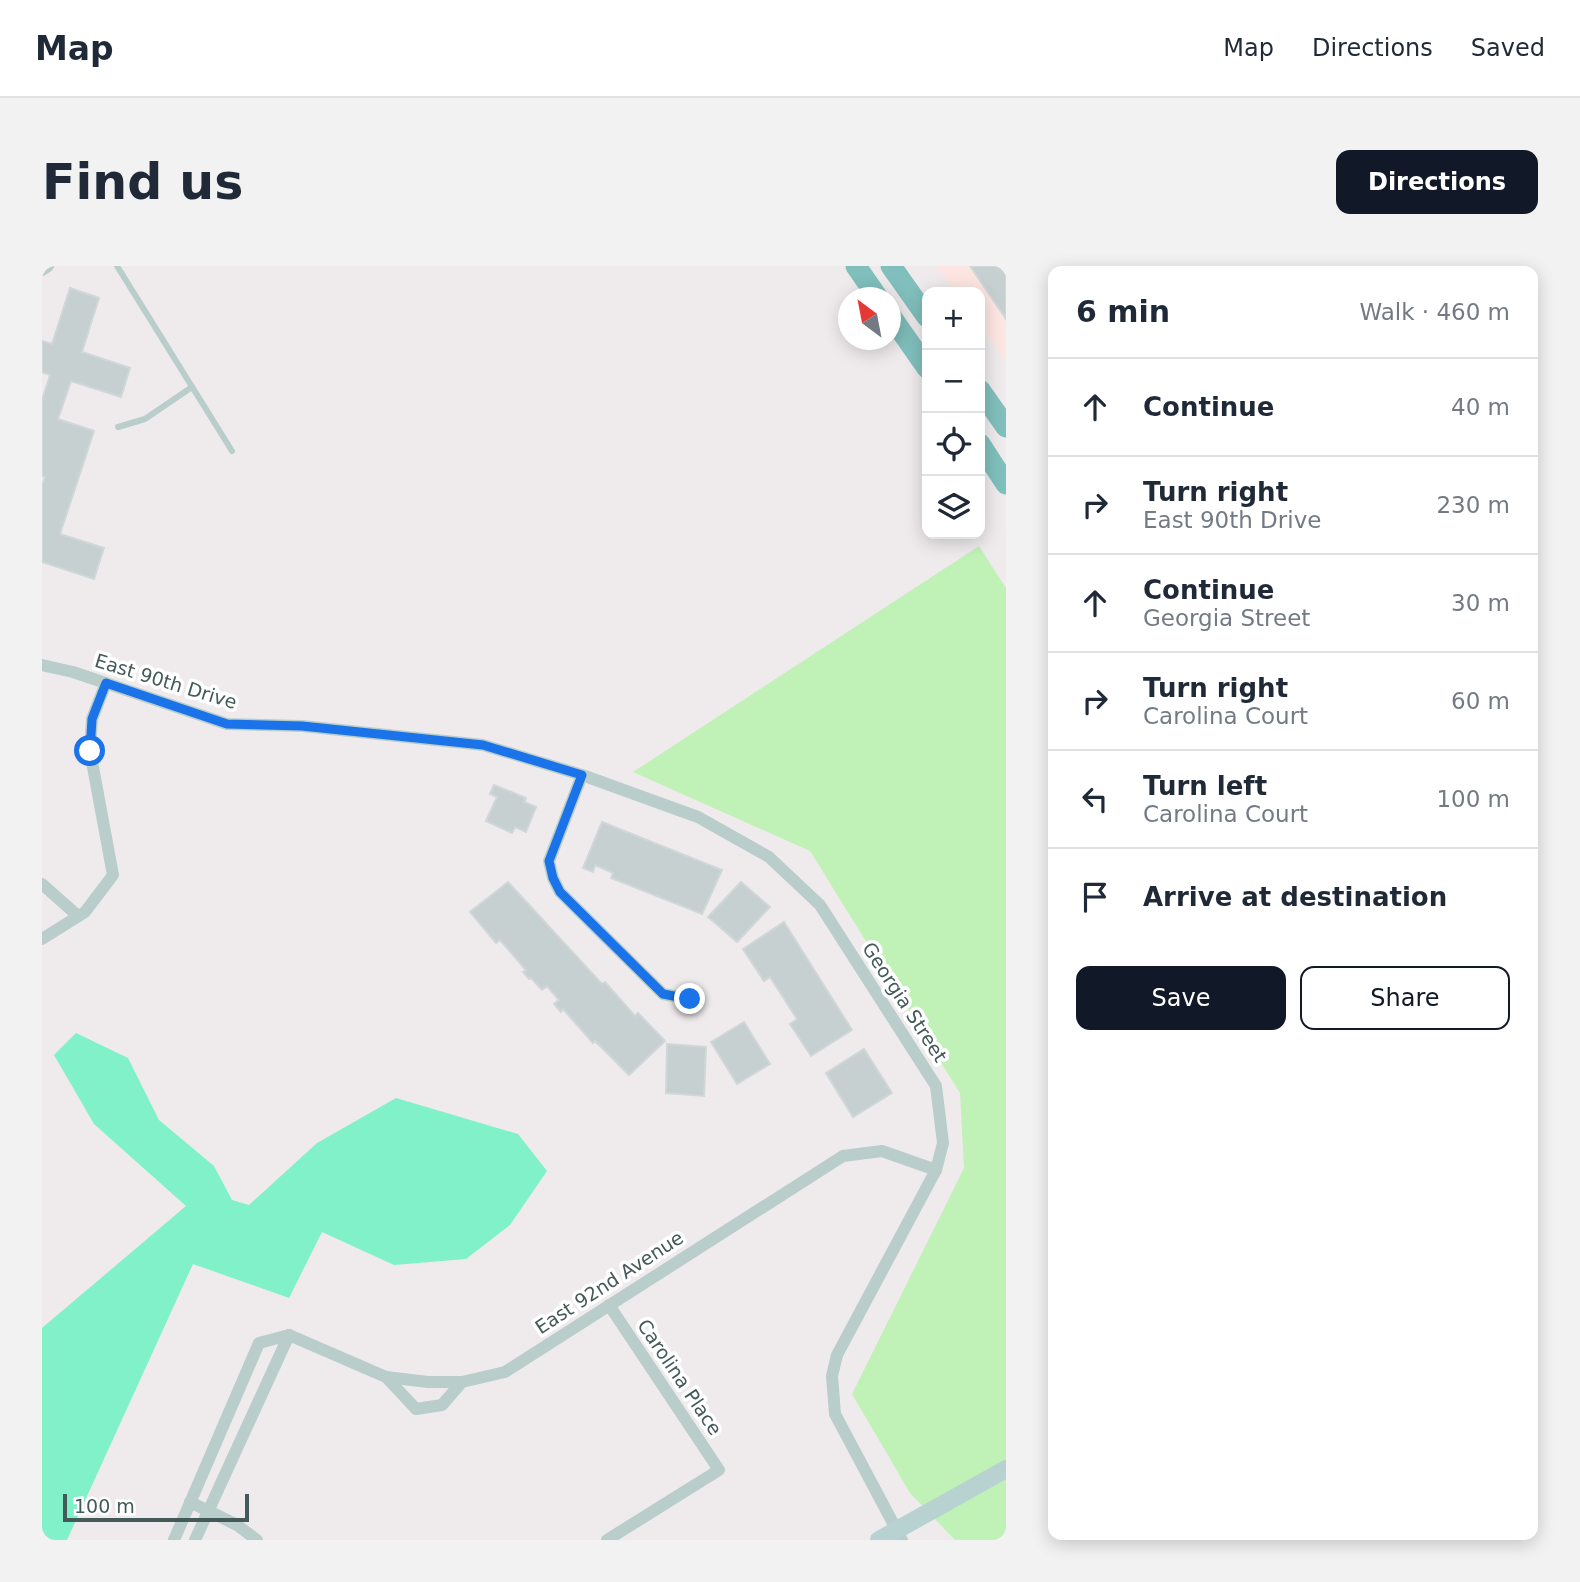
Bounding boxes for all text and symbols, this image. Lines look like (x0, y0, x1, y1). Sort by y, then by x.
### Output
text: Map (35, 29, 114, 68)
text: Map (1223, 34, 1274, 62)
text: Directions (1312, 34, 1433, 62)
text: Saved (1471, 34, 1545, 62)
button: Directions (1336, 150, 1538, 214)
text: Find us (42, 154, 243, 211)
north arrow (838, 287, 901, 350)
map controls (922, 287, 985, 539)
button: + (922, 287, 985, 350)
text: 6 min (1076, 294, 1170, 329)
text: Walk · 460 m (1359, 299, 1510, 325)
button: − (922, 350, 985, 413)
icon: ahead (1076, 388, 1114, 426)
text: Continue (1143, 392, 1274, 422)
text: 40 m (1451, 394, 1510, 420)
button: locate (922, 413, 985, 476)
button: layers (922, 476, 985, 539)
text: Turn right (1143, 477, 1288, 507)
icon: right (1076, 486, 1114, 524)
text: 230 m (1436, 492, 1510, 518)
text: East 90th Drive (1143, 507, 1321, 533)
text: Continue (1143, 575, 1274, 605)
icon: ahead (1076, 584, 1114, 622)
text: 30 m (1451, 590, 1510, 616)
text: Georgia Street (1143, 605, 1310, 631)
street label: East 90th Drive (92, 649, 240, 713)
text: Turn right (1143, 673, 1288, 703)
icon: right (1076, 682, 1114, 720)
text: 60 m (1451, 688, 1510, 714)
text: Carolina Court (1143, 703, 1308, 729)
route start (74, 735, 105, 766)
text: Turn left (1143, 771, 1267, 801)
icon: left (1076, 780, 1114, 818)
text: 100 m (1436, 786, 1510, 812)
text: Carolina Court (1143, 801, 1308, 827)
icon: arrive (1076, 878, 1114, 916)
text: Arrive at destination (1143, 882, 1447, 912)
street label: Georgia Street (858, 938, 952, 1066)
button: Save (1076, 966, 1286, 1030)
button: Share (1300, 966, 1510, 1030)
route end (674, 983, 705, 1014)
street label: East 92nd Avenue (531, 1226, 687, 1338)
street label: Carolina Place (633, 1315, 727, 1439)
scale bar (63, 1491, 248, 1523)
text: 100 m (74, 1495, 135, 1517)

